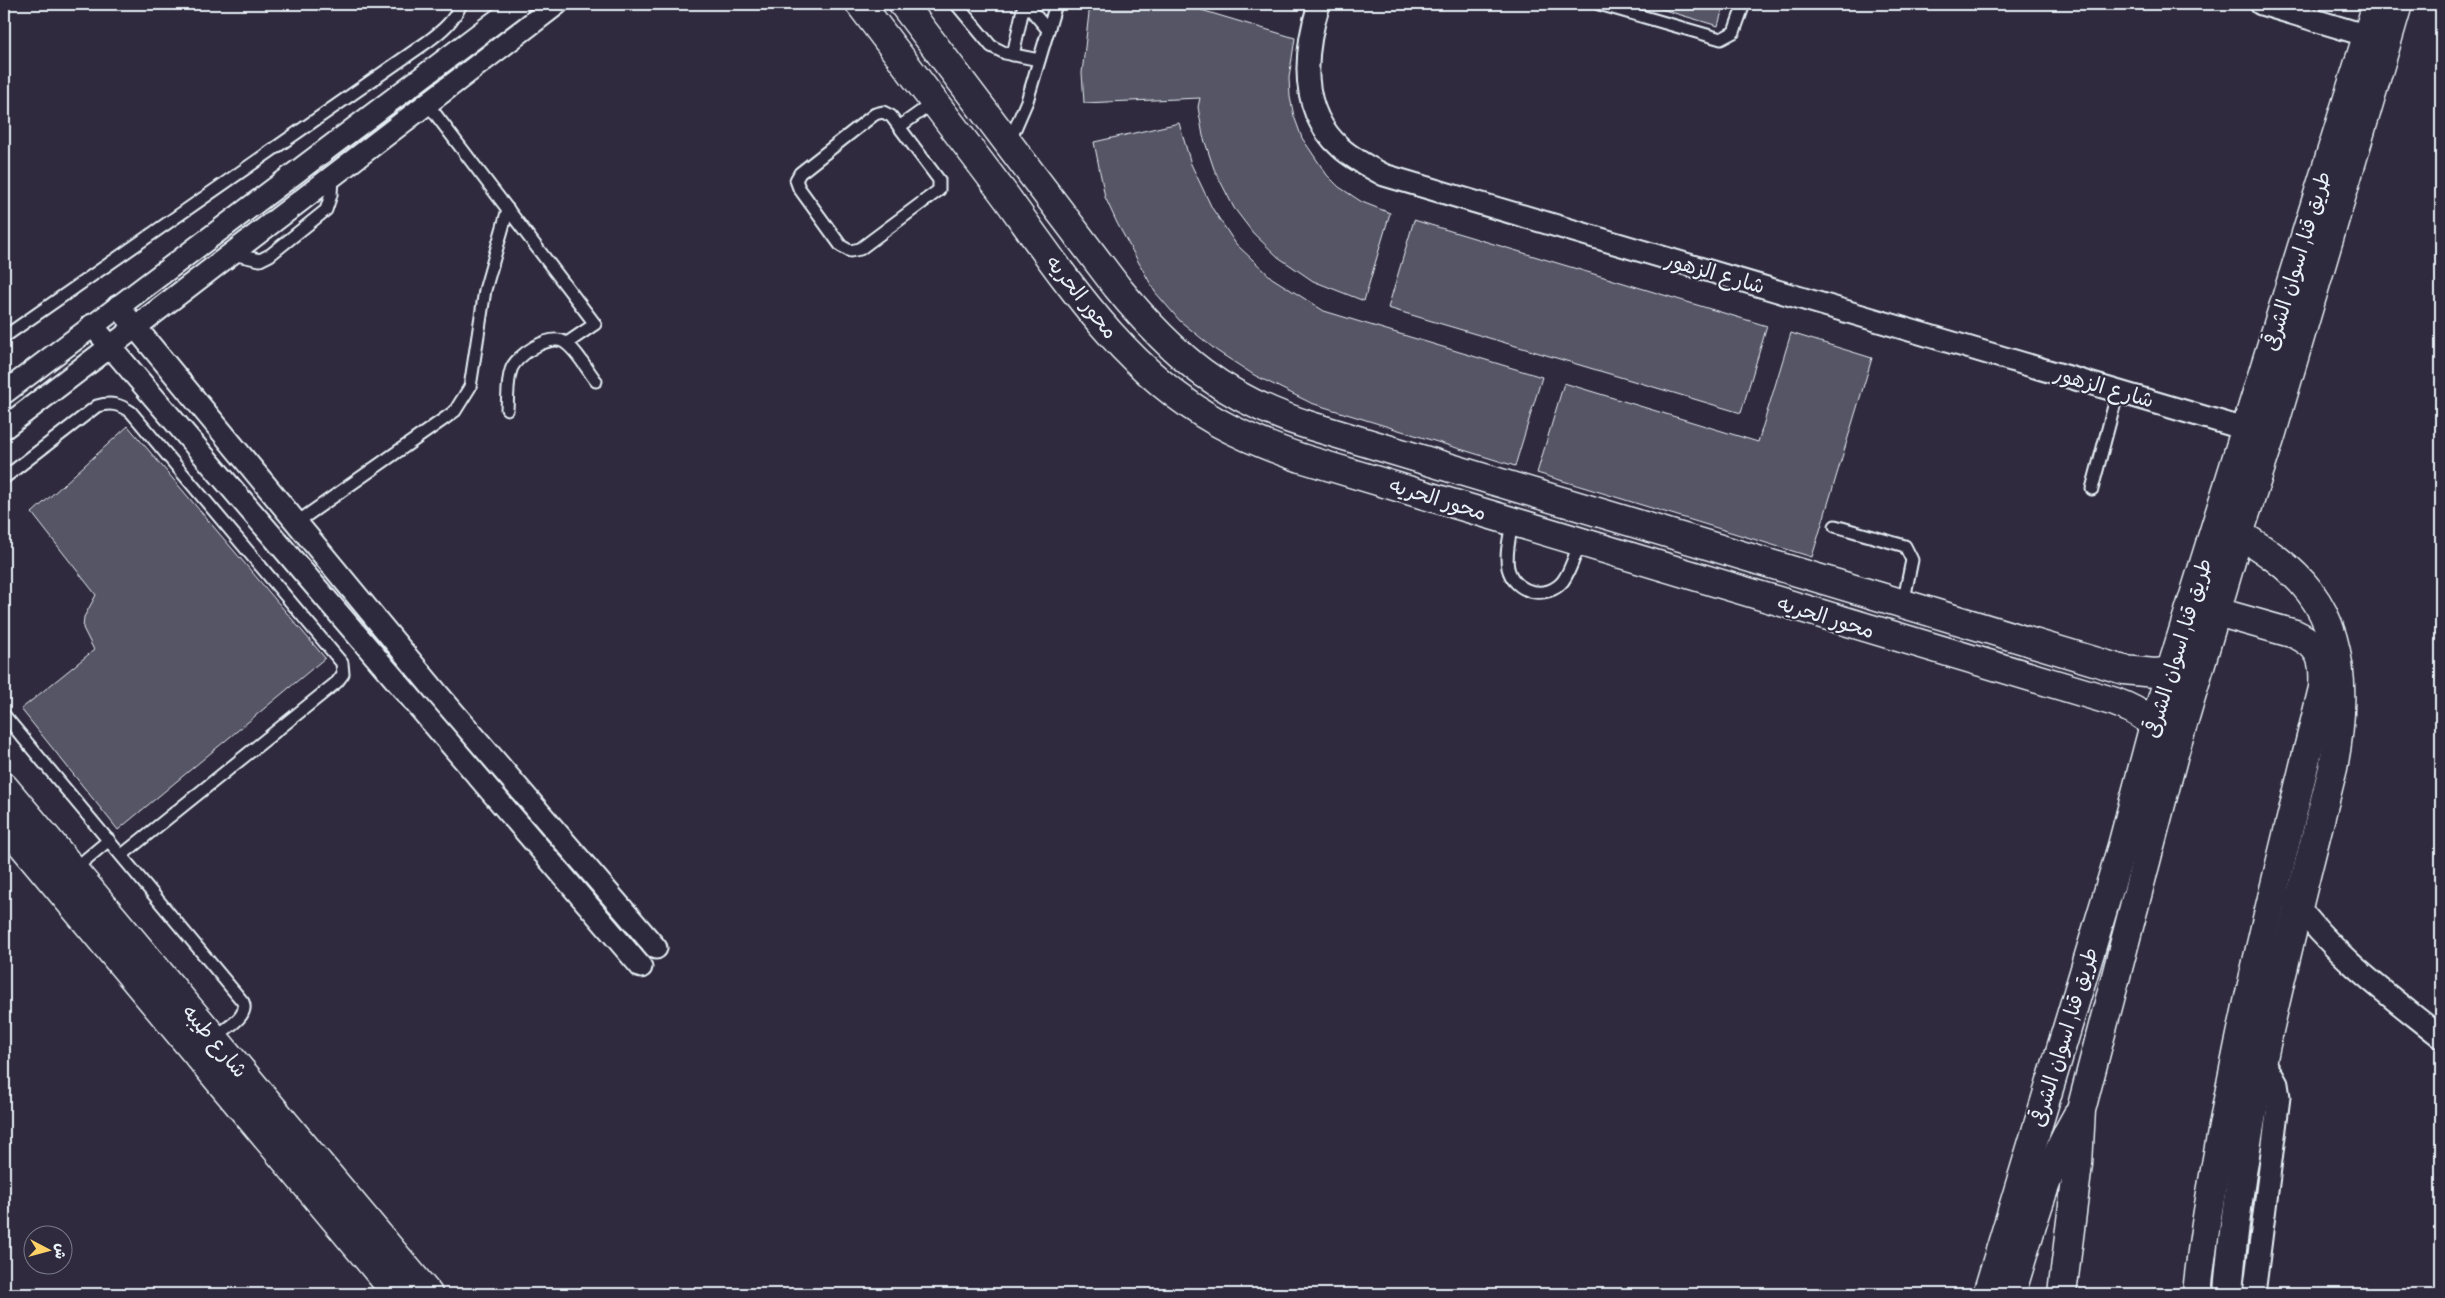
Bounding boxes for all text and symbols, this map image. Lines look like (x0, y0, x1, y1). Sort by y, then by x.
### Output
street label: طريق قنا, اسوان الشرقى (2257, 168, 2341, 355)
street label: شارع الزهور (1660, 246, 1768, 303)
street label: محور الحريه (1037, 250, 1124, 347)
street label: شارع الزهور (2049, 360, 2157, 417)
street label: محور الحريه (1385, 472, 1490, 530)
street label: طريق قنا, اسوان الشرقى (2138, 555, 2222, 742)
street label: محور الحريه (1773, 590, 1878, 648)
street label: طريق قنا, اسوان الشرقى (2024, 944, 2108, 1131)
street label: شارع طيبه (174, 999, 253, 1086)
north arrow (22, 1226, 72, 1276)
text: ش (48, 1242, 71, 1260)

